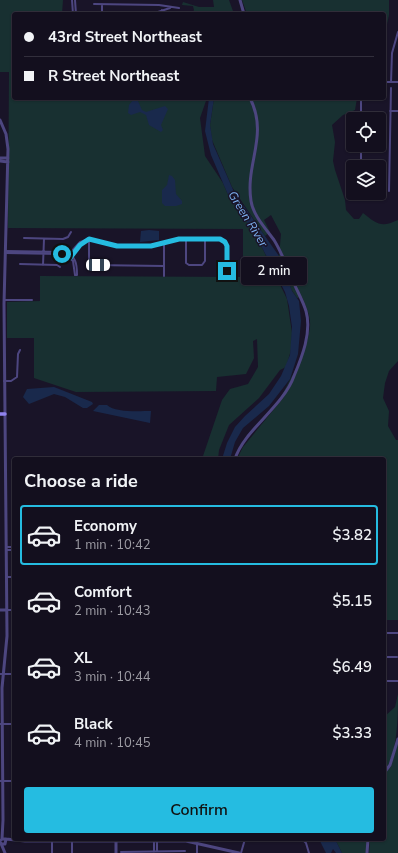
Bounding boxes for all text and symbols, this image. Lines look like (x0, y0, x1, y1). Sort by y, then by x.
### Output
text: 43rd Street Northeast (48, 27, 202, 47)
text: R Street Northeast (48, 66, 179, 86)
map controls (346, 112, 386, 200)
button: locate (346, 112, 386, 152)
button: layers (346, 160, 386, 200)
water label: Green River (224, 188, 272, 251)
route start (53, 245, 71, 263)
callout: 2 min (241, 257, 307, 285)
car (86, 259, 110, 271)
route end (218, 262, 236, 280)
text: 2 min (257, 262, 291, 280)
text: Choose a ride (24, 469, 138, 493)
text: Economy (74, 516, 137, 536)
icon: car (26, 517, 62, 553)
text: $3.82 (332, 525, 372, 545)
text: 1 min · 10:42 (74, 536, 150, 554)
text: Comfort (74, 582, 131, 602)
icon: car (26, 583, 62, 619)
text: $5.15 (332, 591, 372, 611)
text: 2 min · 10:43 (74, 602, 150, 620)
text: XL (74, 648, 93, 668)
icon: car (26, 649, 62, 685)
text: $6.49 (332, 657, 372, 677)
text: 3 min · 10:44 (74, 668, 150, 686)
text: Black (74, 714, 112, 734)
icon: car (26, 715, 62, 751)
text: $3.33 (332, 723, 372, 743)
text: 4 min · 10:45 (74, 734, 150, 752)
button: Confirm (24, 787, 374, 833)

